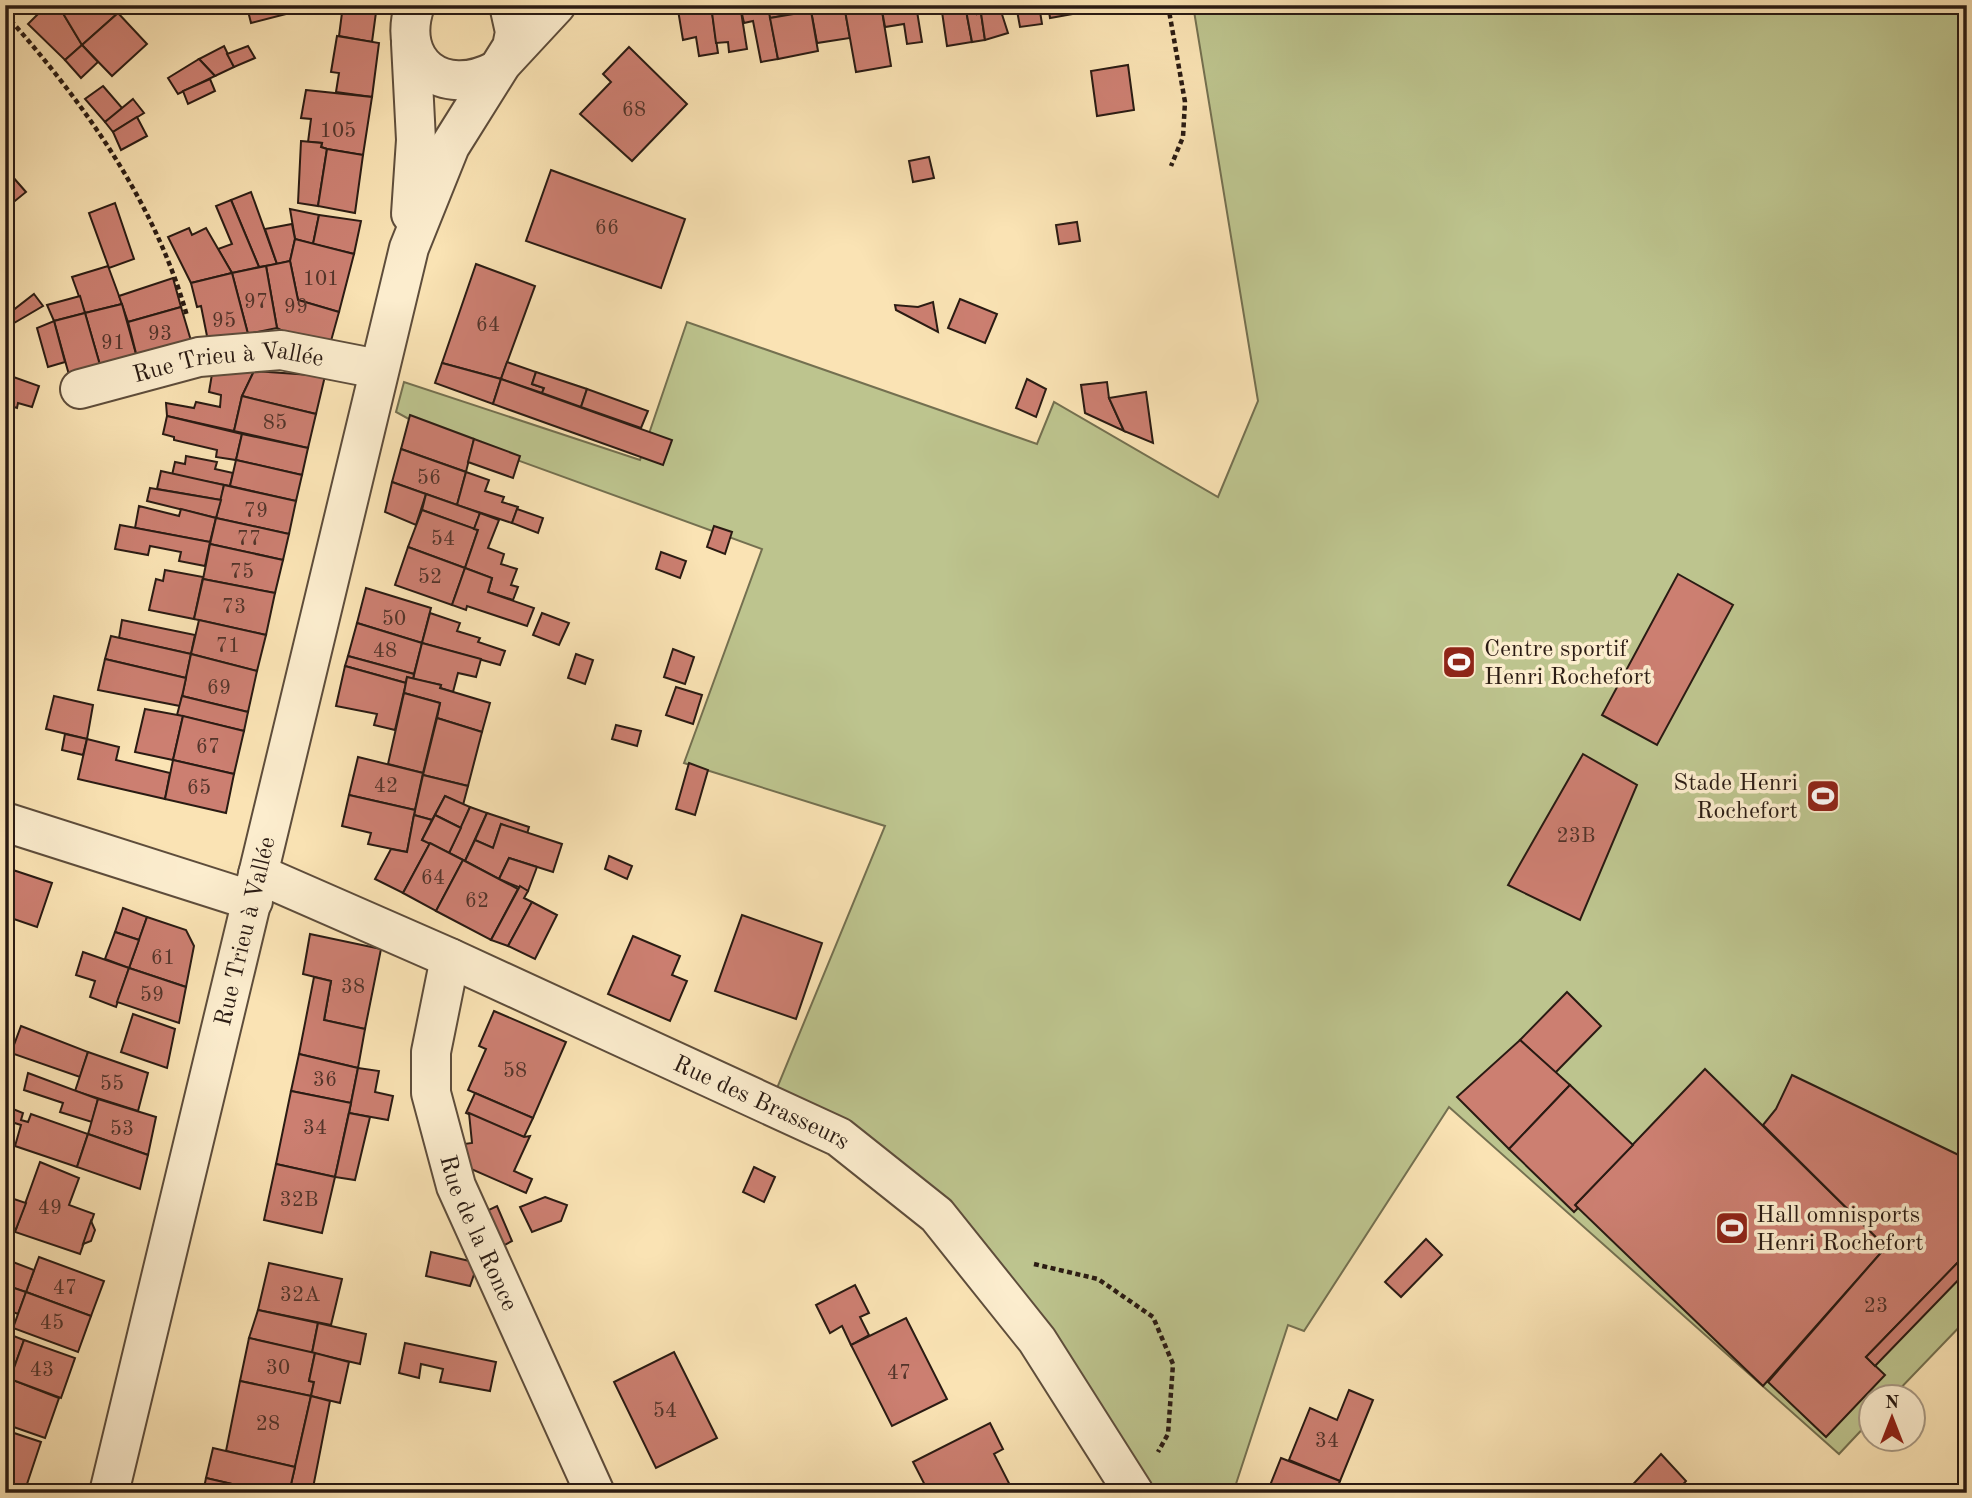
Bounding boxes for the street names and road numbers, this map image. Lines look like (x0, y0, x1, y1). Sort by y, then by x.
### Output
street label: Rue Trieu à Vallée (131, 340, 326, 388)
street label: Rue Trieu à Vallée (212, 834, 281, 1029)
street label: Rue des Brasseurs (669, 1052, 854, 1155)
street label: Rue de la Ronce (434, 1153, 521, 1315)

